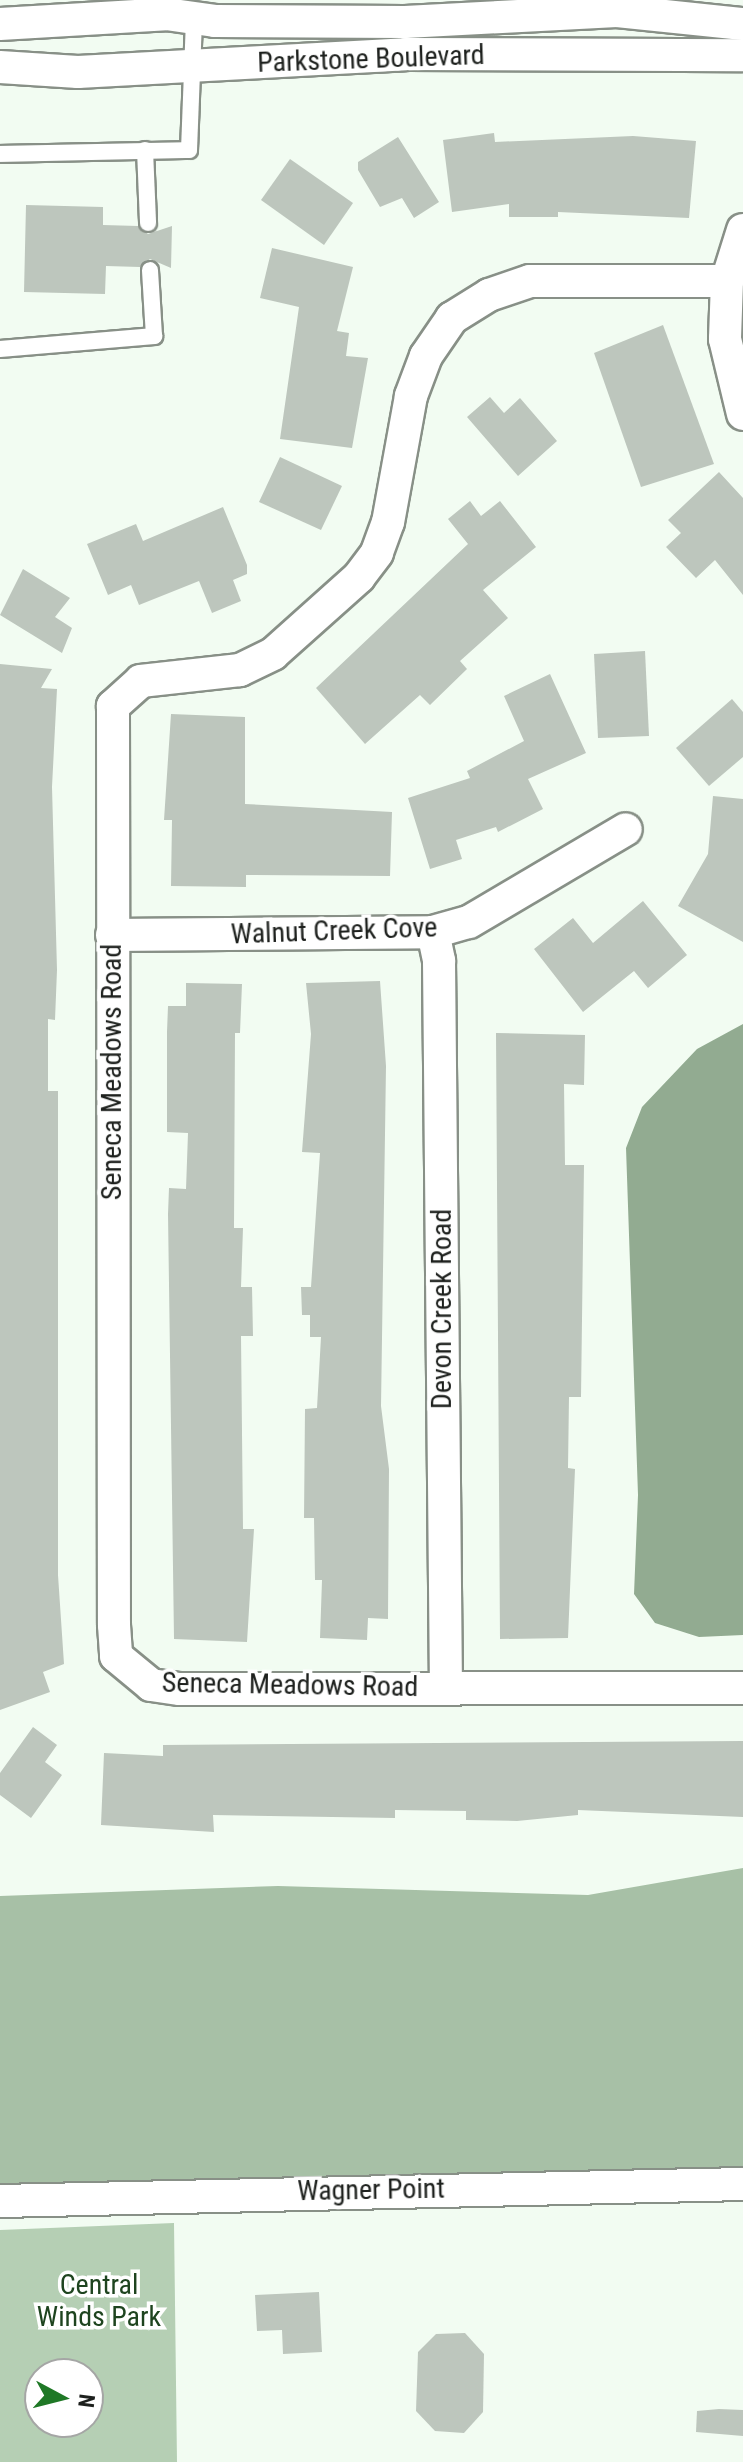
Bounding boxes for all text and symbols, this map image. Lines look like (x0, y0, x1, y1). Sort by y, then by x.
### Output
street label: Parkstone Boulevard (257, 38, 485, 80)
street label: Walnut Creek Cove (230, 911, 438, 951)
street label: Seneca Meadows Road (95, 944, 129, 1200)
street label: Devon Creek Road (425, 1209, 459, 1409)
street label: Seneca Meadows Road (162, 1666, 418, 1704)
street label: Wagner Point (297, 2172, 445, 2208)
park label: Central Winds Park (37, 2268, 161, 2334)
north arrow (24, 2358, 104, 2438)
text: N (73, 2393, 100, 2409)

